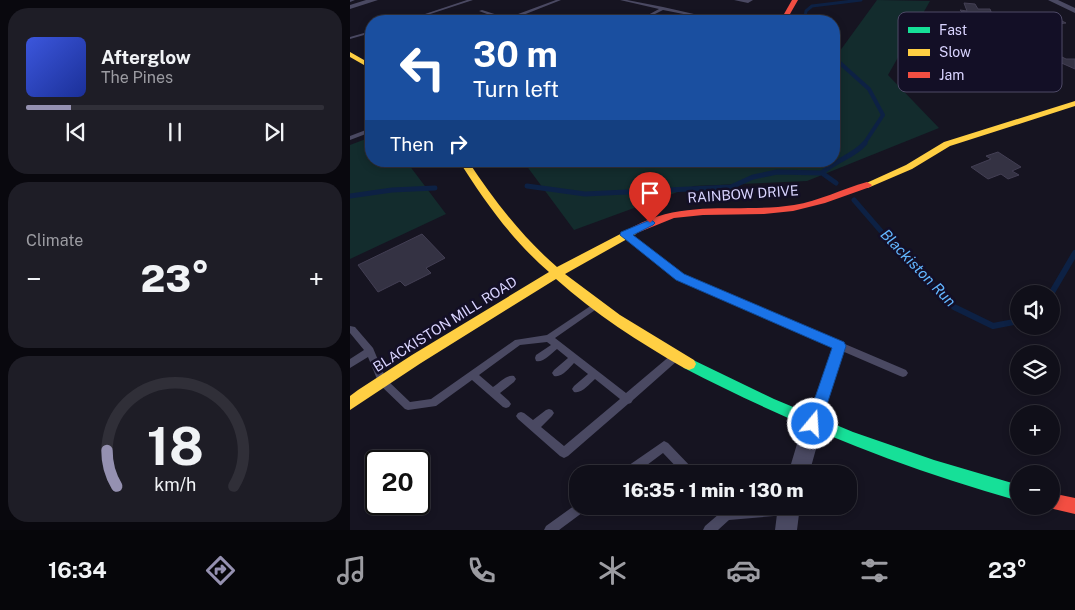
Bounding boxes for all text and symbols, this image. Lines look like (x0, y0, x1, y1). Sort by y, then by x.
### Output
legend (898, 12, 1062, 92)
text: Fast (939, 22, 967, 38)
text: 30 m (473, 34, 558, 75)
icon: left (390, 35, 455, 100)
text: Slow (939, 44, 971, 60)
text: Afterglow (101, 46, 191, 68)
text: Jam (939, 67, 964, 83)
text: The Pines (101, 68, 173, 87)
text: Turn left (473, 76, 559, 102)
icon: previous (62, 118, 90, 146)
icon: pause (161, 118, 189, 146)
icon: next (260, 118, 288, 146)
icon: right (444, 130, 472, 158)
text: Then (390, 133, 434, 155)
pin (629, 172, 671, 223)
icon: arrive (636, 179, 664, 207)
street label: RAINBOW DRIVE (687, 182, 799, 206)
water label: Blackiston Run (877, 225, 959, 310)
text: Climate (26, 231, 83, 250)
text: 23° (141, 256, 209, 301)
text: − (26, 262, 42, 295)
text: + (308, 262, 324, 295)
street label: BLACKISTON MILL ROAD (370, 273, 520, 375)
map controls (1010, 285, 1060, 515)
button: sound (1010, 285, 1060, 335)
button: layers (1010, 345, 1060, 395)
position arrow (786, 397, 838, 449)
button: + (1010, 405, 1060, 455)
text: 18 (146, 416, 204, 477)
speed limit sign: 20 (365, 450, 430, 515)
button: − (1010, 465, 1060, 515)
text: km/h (154, 474, 196, 495)
text: 16:35 · 1 min · 130 m (622, 479, 804, 501)
icon: directions (203, 553, 238, 588)
icon: music (334, 553, 369, 588)
icon: phone (464, 553, 499, 588)
icon: climate (595, 553, 630, 588)
icon: car (726, 553, 761, 588)
icon: filters (857, 553, 892, 588)
text: 16:34 (48, 557, 107, 583)
text: 23° (988, 557, 1027, 583)

